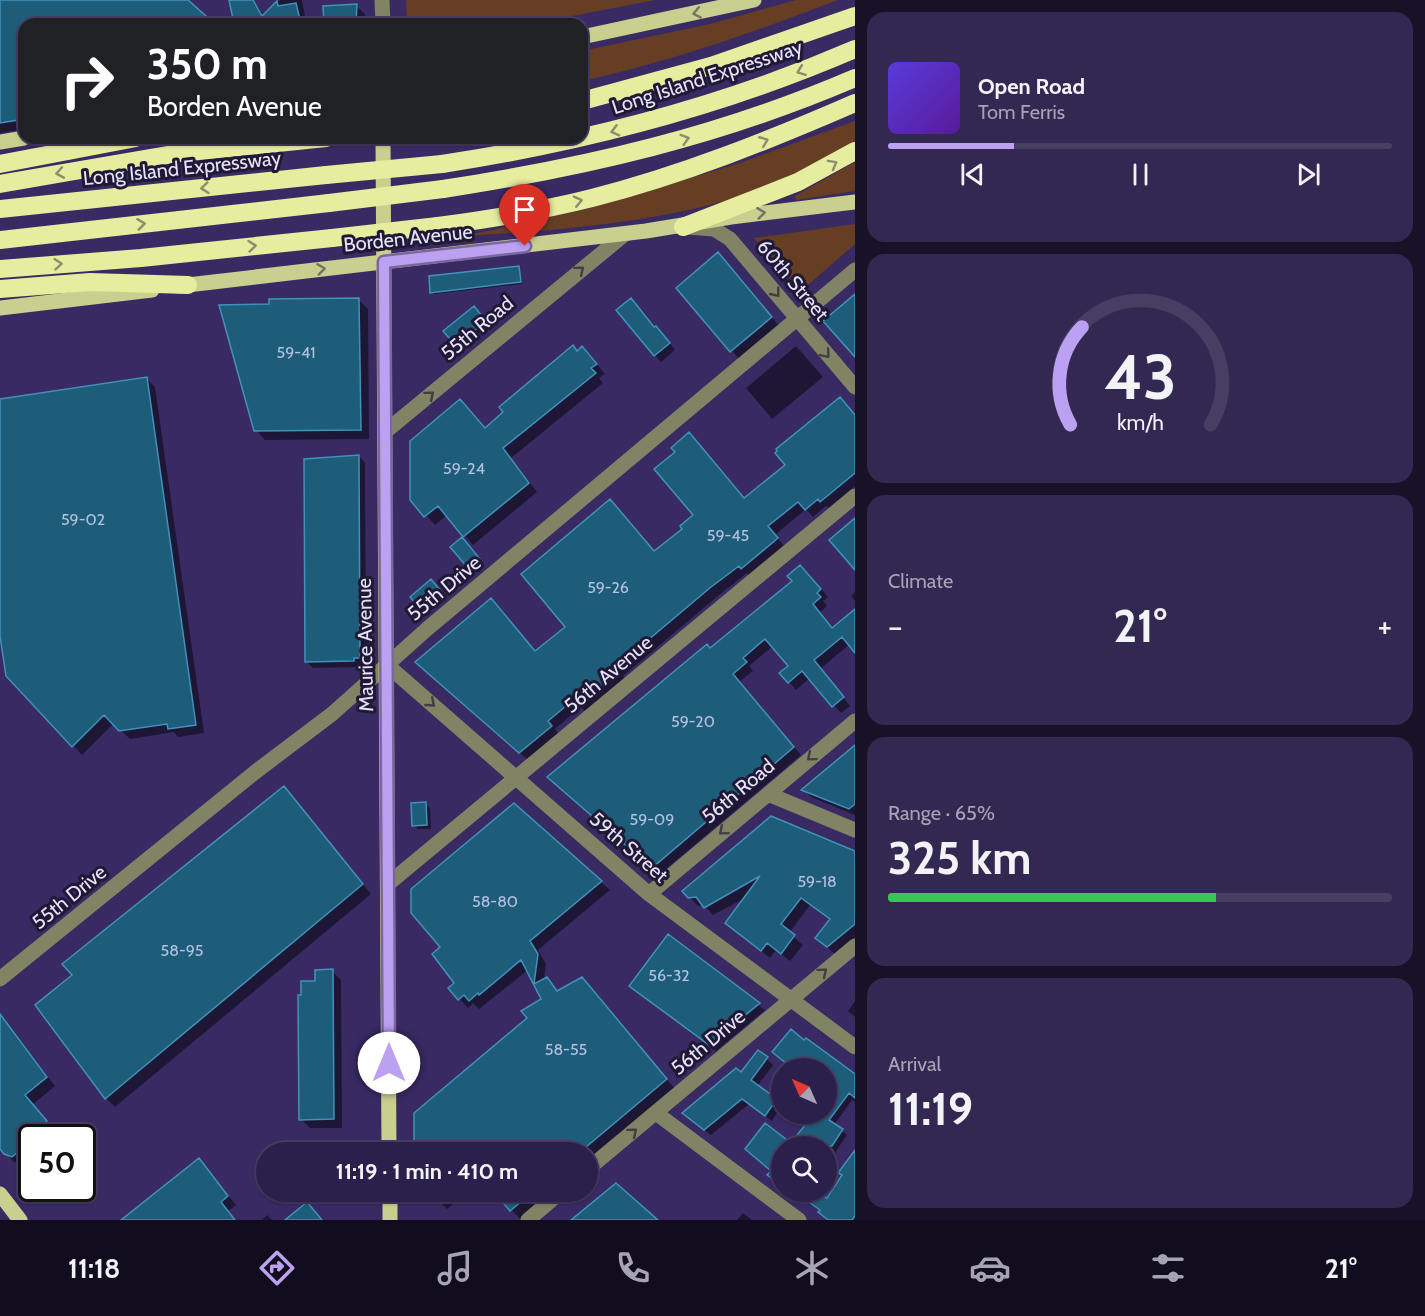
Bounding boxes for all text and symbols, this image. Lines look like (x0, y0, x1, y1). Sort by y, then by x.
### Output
one-way arrow (693, 6, 703, 19)
street label: Long Island Expressway (609, 35, 805, 119)
text: 350 m (147, 38, 268, 90)
icon: right (48, 42, 126, 120)
one-way arrow (796, 64, 807, 76)
text: Open Road (978, 73, 1085, 100)
text: Borden Avenue (147, 90, 322, 123)
text: Tom Ferris (978, 100, 1065, 124)
one-way arrow (611, 123, 621, 136)
one-way arrow (679, 134, 690, 146)
one-way arrow (758, 135, 768, 148)
street label: Long Island Expressway (82, 146, 282, 190)
icon: previous (956, 158, 989, 191)
icon: pause (1124, 158, 1157, 191)
icon: next (1292, 158, 1325, 191)
one-way arrow (827, 160, 838, 171)
one-way arrow (55, 166, 65, 178)
one-way arrow (201, 181, 210, 194)
pin (499, 184, 550, 246)
icon: arrive (508, 193, 541, 226)
one-way arrow (573, 195, 583, 208)
one-way arrow (756, 208, 766, 220)
one-way arrow (137, 218, 146, 231)
street label: Borden Avenue (342, 219, 474, 257)
street label: 60th Street (752, 234, 834, 326)
one-way arrow (248, 240, 257, 253)
one-way arrow (54, 258, 63, 271)
one-way arrow (316, 263, 325, 276)
one-way arrow (573, 266, 584, 277)
one-way arrow (769, 287, 780, 298)
street label: 55th Road (436, 291, 518, 365)
text: 43 (1104, 340, 1176, 416)
house number: 59-41 (277, 343, 316, 362)
one-way arrow (819, 347, 830, 358)
one-way arrow (423, 391, 434, 402)
text: km/h (1117, 410, 1163, 436)
house number: 59-24 (443, 459, 485, 478)
house number: 59-02 (61, 510, 105, 529)
house number: 59-45 (707, 526, 749, 545)
street label: 55th Drive (402, 550, 486, 626)
text: Climate (888, 569, 953, 593)
street label: Maurice Avenue (352, 578, 378, 712)
house number: 59-26 (587, 578, 629, 597)
text: 21° (1113, 599, 1167, 653)
text: − (888, 606, 903, 646)
text: + (1377, 606, 1392, 646)
street label: 56th Avenue (559, 630, 657, 718)
one-way arrow (424, 696, 435, 707)
house number: 59-20 (671, 712, 715, 731)
one-way arrow (807, 750, 818, 761)
street label: 56th Road (697, 754, 779, 828)
text: Range · 65% (888, 801, 995, 825)
street label: 59th Street (585, 807, 673, 888)
house number: 59-09 (630, 810, 674, 829)
one-way arrow (719, 824, 730, 835)
text: 325 km (888, 831, 1031, 885)
street label: 55th Drive (27, 860, 111, 934)
house number: 59-18 (797, 872, 837, 891)
house number: 58-80 (472, 892, 518, 911)
house number: 58-95 (161, 941, 203, 960)
house number: 56-32 (648, 966, 690, 985)
one-way arrow (816, 969, 827, 980)
street label: 56th Drive (666, 1004, 750, 1080)
position arrow (357, 1031, 421, 1095)
house number: 58-55 (545, 1040, 587, 1059)
text: Arrival (888, 1052, 941, 1076)
north arrow (771, 1058, 837, 1124)
map controls (771, 1058, 837, 1202)
text: 11:19 (888, 1082, 973, 1136)
speed limit sign: 50 (18, 1124, 96, 1202)
one-way arrow (626, 1128, 637, 1139)
button: search (771, 1136, 837, 1202)
text: 11:19 · 1 min · 410 m (336, 1158, 518, 1185)
icon: directions (256, 1247, 298, 1289)
icon: music (434, 1247, 476, 1289)
icon: phone (612, 1247, 654, 1289)
icon: climate (791, 1247, 833, 1289)
icon: car (969, 1247, 1011, 1289)
icon: filters (1147, 1247, 1189, 1289)
text: 11:18 (68, 1252, 120, 1285)
text: 21° (1325, 1252, 1357, 1285)

